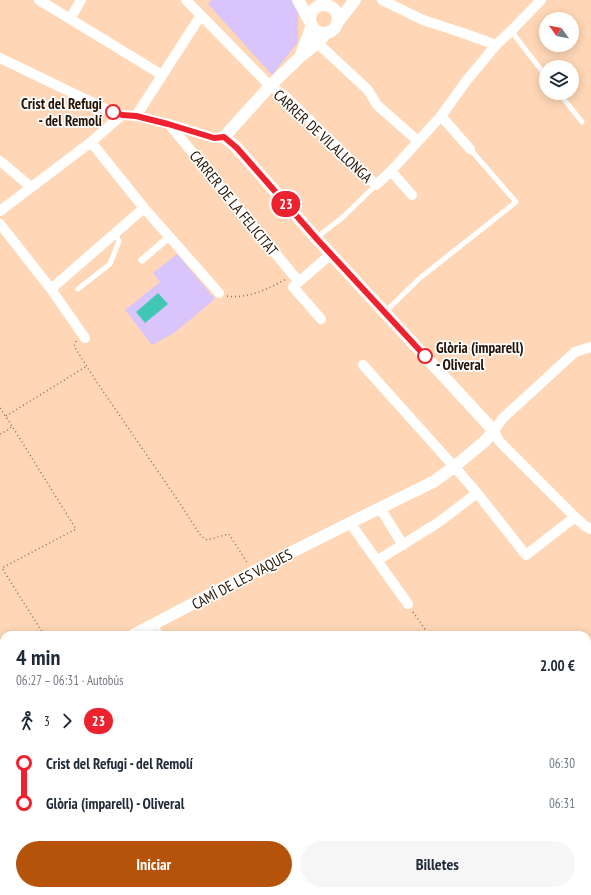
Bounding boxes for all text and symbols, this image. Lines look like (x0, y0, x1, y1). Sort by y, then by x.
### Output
north arrow (539, 12, 579, 52)
map controls (539, 12, 579, 100)
button: layers (539, 60, 579, 100)
street label: CARRER DE VILALLONGA (270, 85, 377, 187)
place label: Crist del Refugi - del Remolí (21, 94, 103, 130)
marker: Crist del Refugi - del Remolí (105, 104, 121, 120)
street label: CARRER DE LA FELICITAT (186, 147, 282, 260)
line badge: 23 (268, 191, 304, 217)
text: 23 (279, 195, 293, 213)
place label: Glòria (imparell) - Oliveral (436, 338, 524, 374)
marker: Glòria (imparell) - Oliveral (417, 348, 433, 364)
street label: CAMÍ DE LES VAQUES (188, 544, 296, 614)
text: 4 min (16, 643, 60, 671)
text: 2.00 € (540, 656, 575, 675)
text: 06:27 – 06:31 · Autobús (16, 672, 124, 689)
icon: walk (16, 710, 38, 732)
icon: forward (56, 710, 78, 732)
text: 23 (92, 712, 105, 730)
text: 3 (44, 713, 50, 730)
text: Crist del Refugi - del Remolí (46, 754, 193, 773)
text: 06:30 (549, 755, 575, 772)
text: Glòria (imparell) - Oliveral (46, 794, 184, 813)
text: 06:31 (549, 795, 575, 812)
button: Iniciar (16, 841, 292, 887)
button: Billetes (300, 841, 575, 887)

